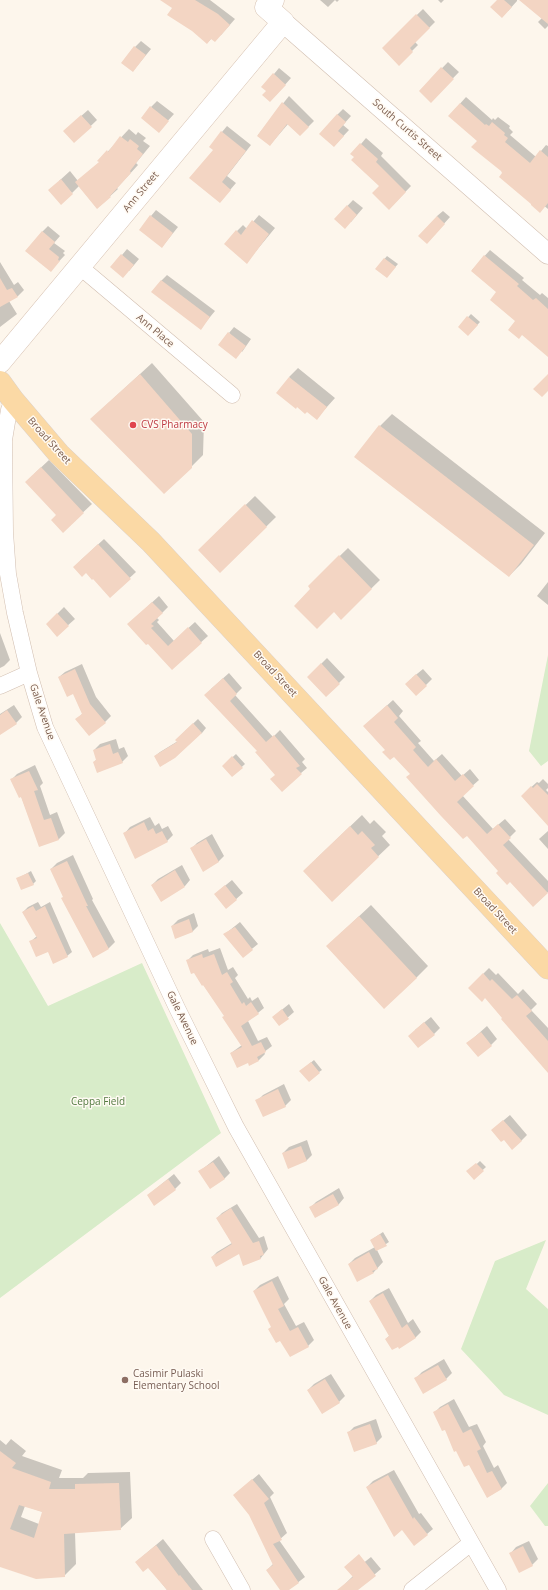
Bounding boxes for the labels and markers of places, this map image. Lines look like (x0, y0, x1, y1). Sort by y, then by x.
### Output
place label: CVS Pharmacy (141, 419, 208, 431)
marker: CVS Pharmacy (128, 420, 138, 430)
place label: Casimir Pulaski Elementary School (133, 1368, 219, 1392)
marker: Casimir Pulaski Elementary School (120, 1375, 130, 1385)

